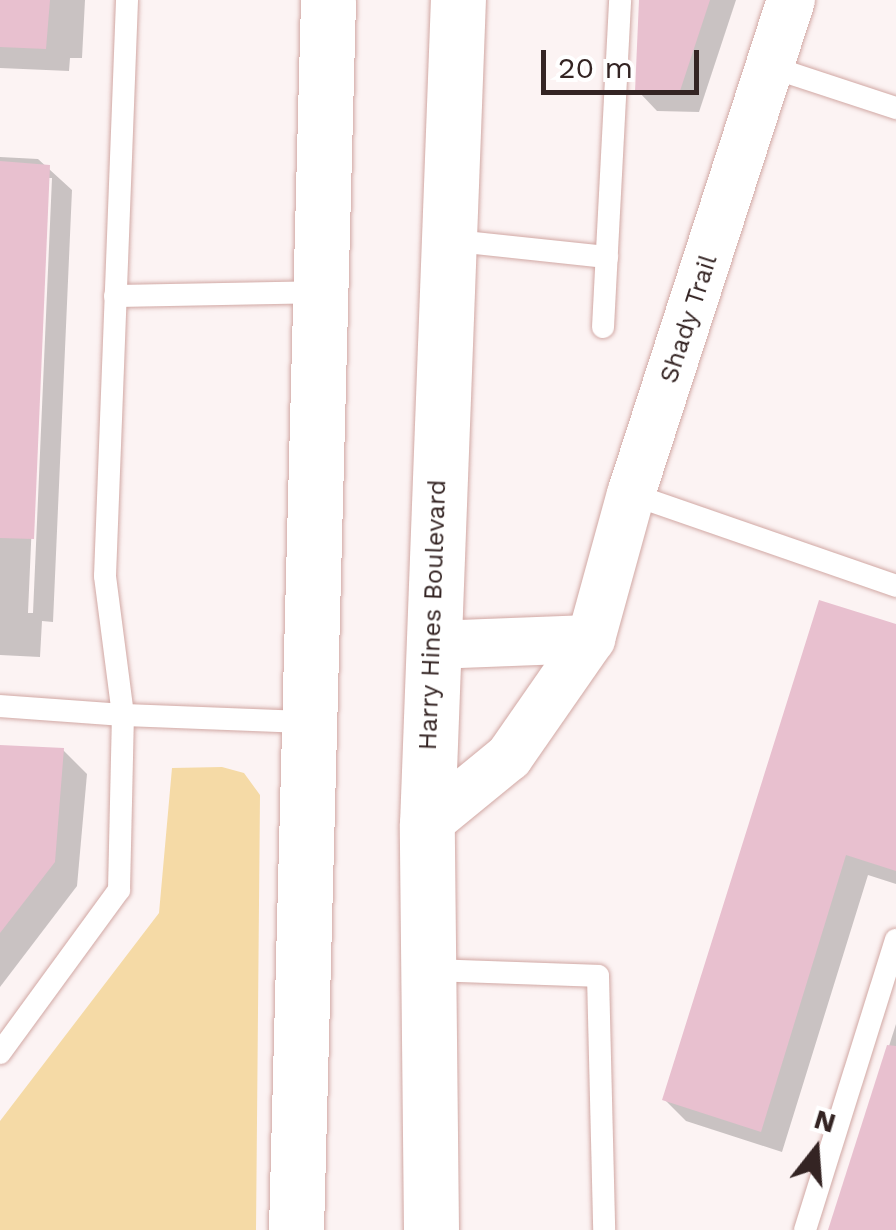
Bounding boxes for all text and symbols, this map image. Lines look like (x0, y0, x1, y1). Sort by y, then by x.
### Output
scale bar (546, 30, 704, 92)
text: 20 m (558, 50, 633, 85)
street label: Shady Trail (654, 250, 724, 388)
street label: Harry Hines Boulevard (413, 479, 453, 751)
north arrow (766, 1100, 866, 1200)
text: N (810, 1102, 840, 1140)

